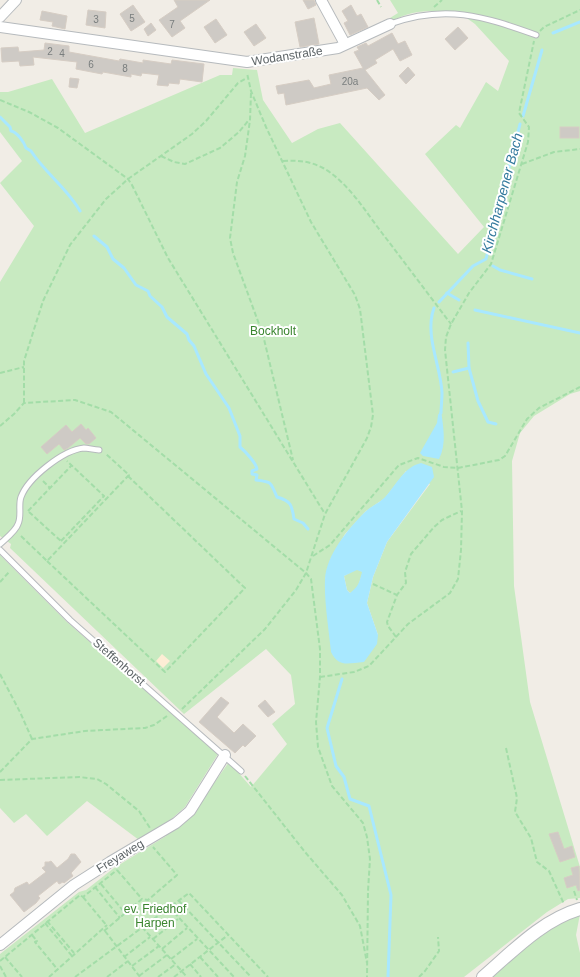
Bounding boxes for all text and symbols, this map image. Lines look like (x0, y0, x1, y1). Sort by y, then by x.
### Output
house number: 5 (129, 13, 135, 24)
house number: 3 (93, 14, 99, 25)
house number: 7 (169, 19, 175, 30)
street label: Wodanstraße (250, 43, 324, 69)
house number: 2 (47, 46, 53, 57)
house number: 4 (59, 48, 65, 59)
house number: 6 (88, 59, 94, 70)
house number: 8 (122, 63, 128, 74)
house number: 20a (342, 76, 359, 87)
water label: Kirchharpener Bach (478, 131, 526, 255)
park label: Bockholt (250, 324, 297, 338)
street label: Steffenhorst (90, 636, 148, 689)
street label: Freyaweg (94, 836, 146, 876)
park label: ev. Friedhof Harpen (124, 902, 187, 930)

